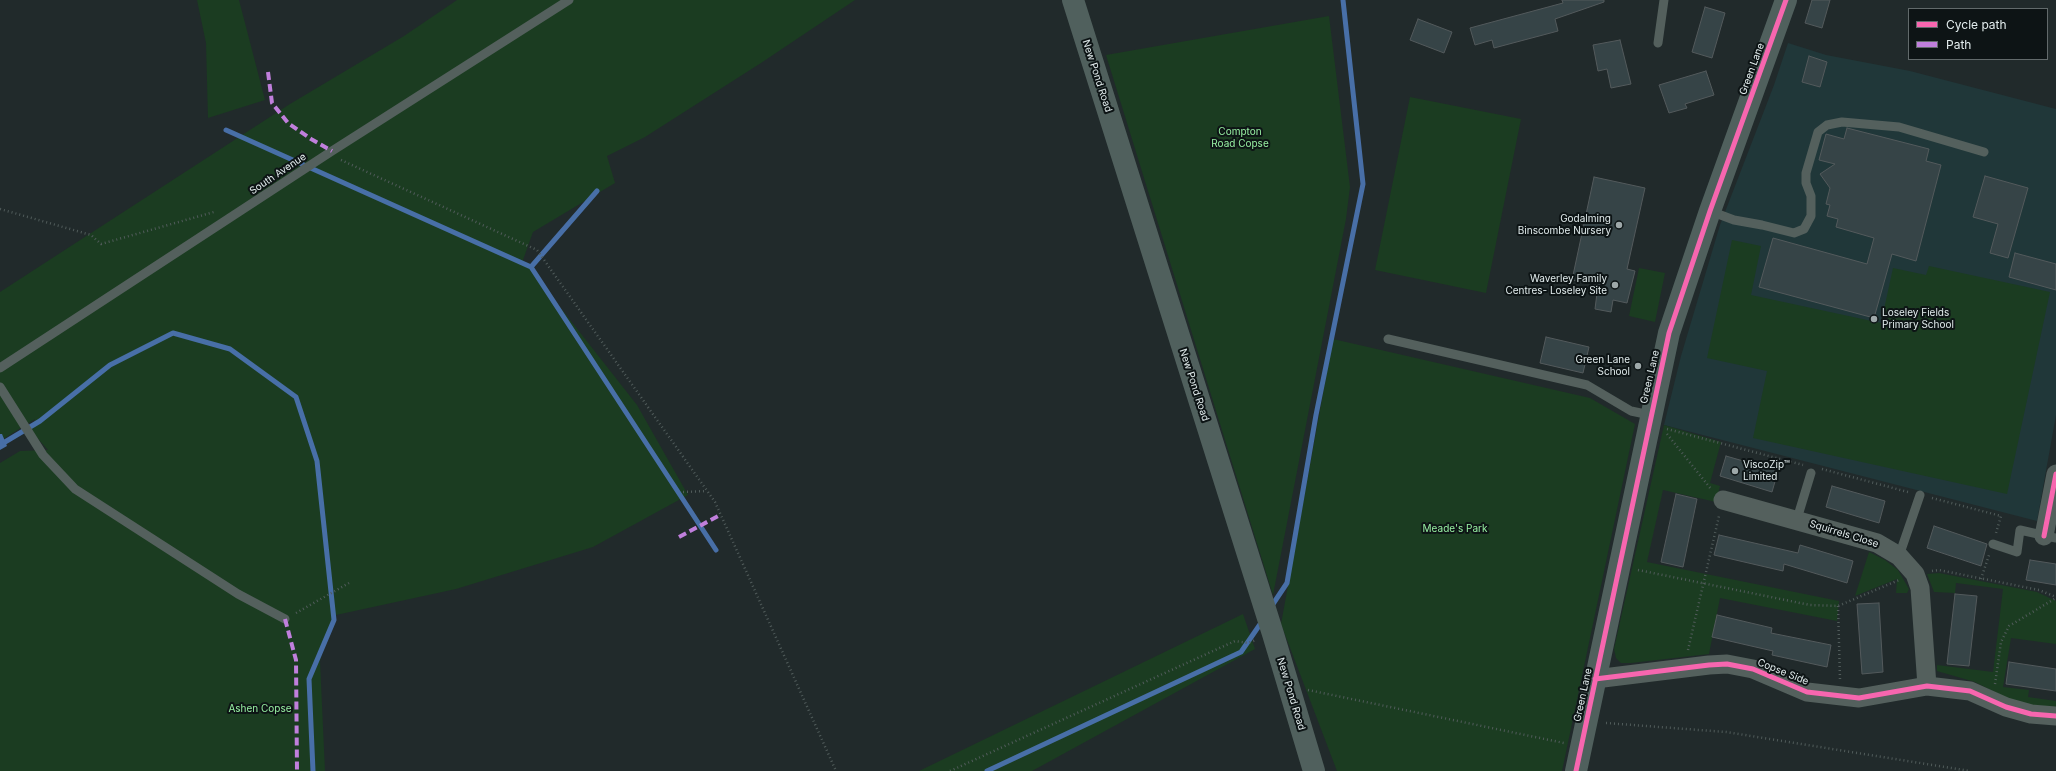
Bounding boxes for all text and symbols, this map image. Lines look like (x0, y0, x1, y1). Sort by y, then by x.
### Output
legend (1908, 8, 2048, 60)
text: Cycle path (1946, 17, 2007, 32)
text: Path (1946, 37, 1971, 52)
street label: New Pond Road (1080, 38, 1114, 114)
street label: Green Lane (1737, 41, 1767, 97)
park label: Compton Road Copse (1211, 126, 1269, 150)
street label: South Avenue (248, 151, 308, 197)
place label: Godalming Binscombe Nursery (1518, 213, 1611, 236)
marker: Godalming Binscombe Nursery (1614, 220, 1624, 230)
place label: Waverley Family Centres- Loseley Site (1505, 273, 1607, 296)
marker: Waverley Family Centres- Loseley Site (1610, 280, 1620, 290)
place label: Loseley Fields Primary School (1882, 307, 1954, 330)
marker: Loseley Fields Primary School (1869, 314, 1879, 324)
street label: New Pond Road (1177, 347, 1211, 423)
street label: Green Lane (1638, 349, 1662, 405)
place label: Green Lane School (1576, 354, 1630, 378)
marker: Green Lane School (1633, 361, 1643, 371)
place label: ViscoZip™ Limited (1743, 459, 1790, 482)
marker: ViscoZip™ Limited (1730, 466, 1740, 476)
street label: Squirrels Close (1808, 518, 1880, 550)
park label: Meade's Park (1423, 523, 1487, 535)
street label: New Pond Road (1274, 656, 1308, 732)
street label: Copse Side (1756, 656, 1810, 688)
street label: Green Lane (1571, 667, 1595, 723)
park label: Ashen Copse (228, 703, 292, 715)

